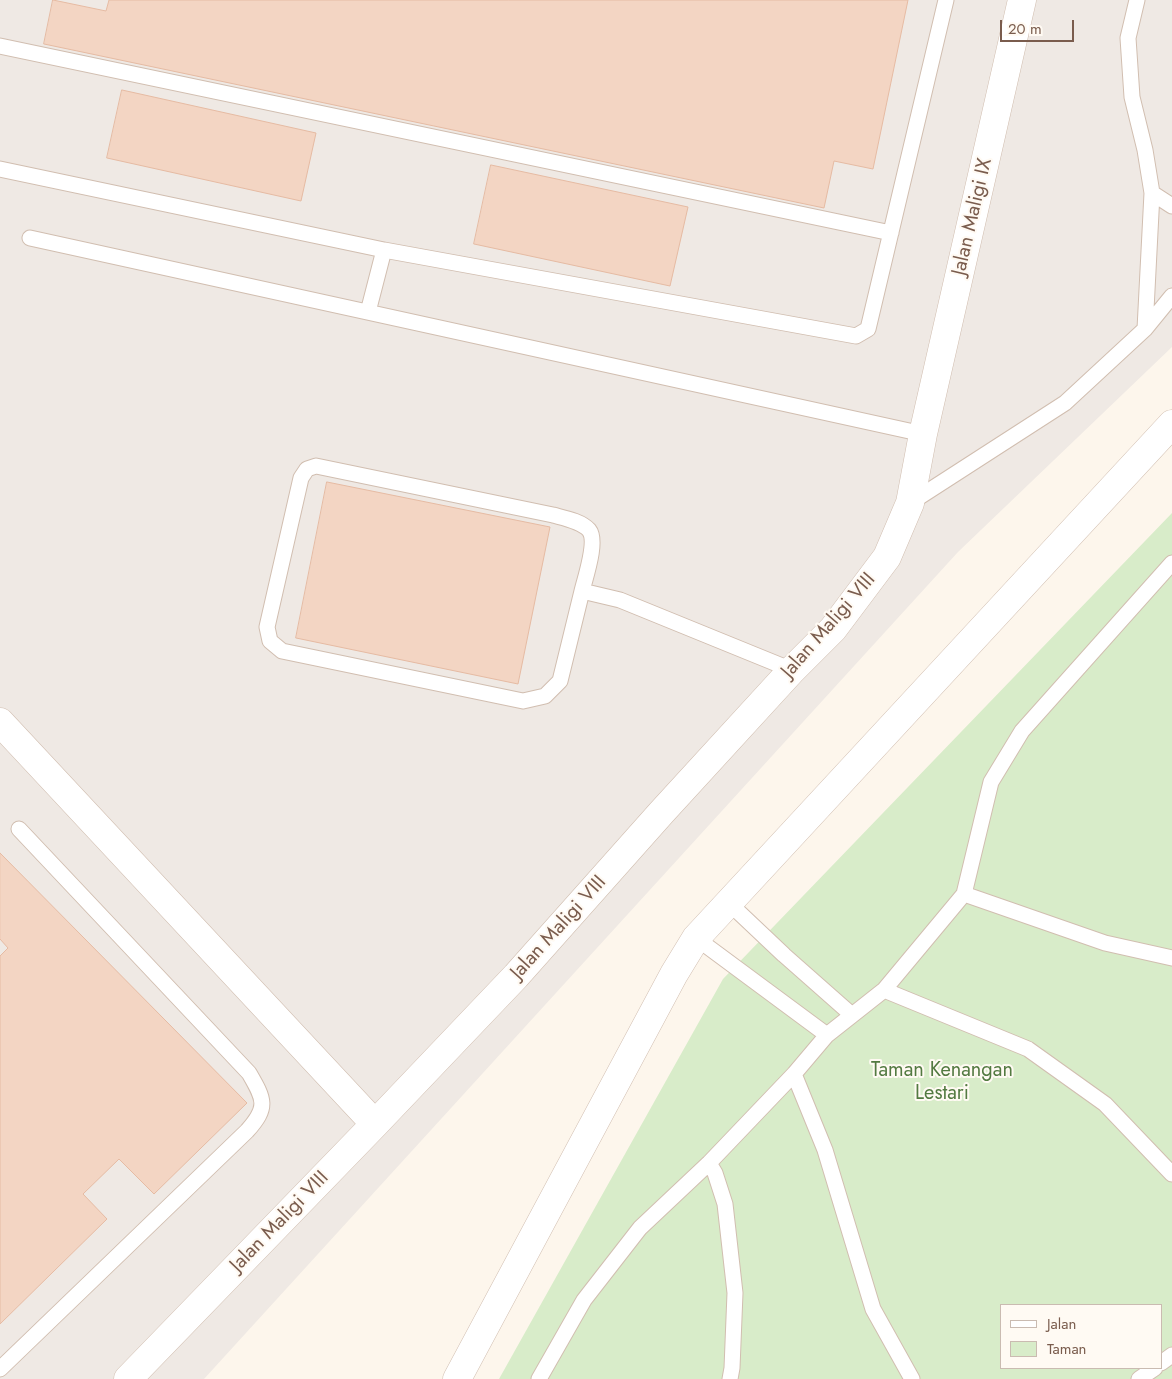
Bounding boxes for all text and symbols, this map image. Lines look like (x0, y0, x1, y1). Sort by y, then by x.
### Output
scale bar (1002, 10, 1076, 42)
text: 20 m (1008, 18, 1042, 40)
street label: Jalan Maligi IX (948, 156, 998, 278)
street label: Jalan Maligi VIII (777, 569, 881, 683)
street label: Jalan Maligi VIII (506, 871, 612, 985)
park label: Taman Kenangan Lestari (871, 1059, 1013, 1106)
street label: Jalan Maligi VIII (226, 1166, 334, 1278)
legend (1000, 1304, 1162, 1369)
text: Jalan (1047, 1313, 1076, 1335)
text: Taman (1047, 1338, 1086, 1360)

